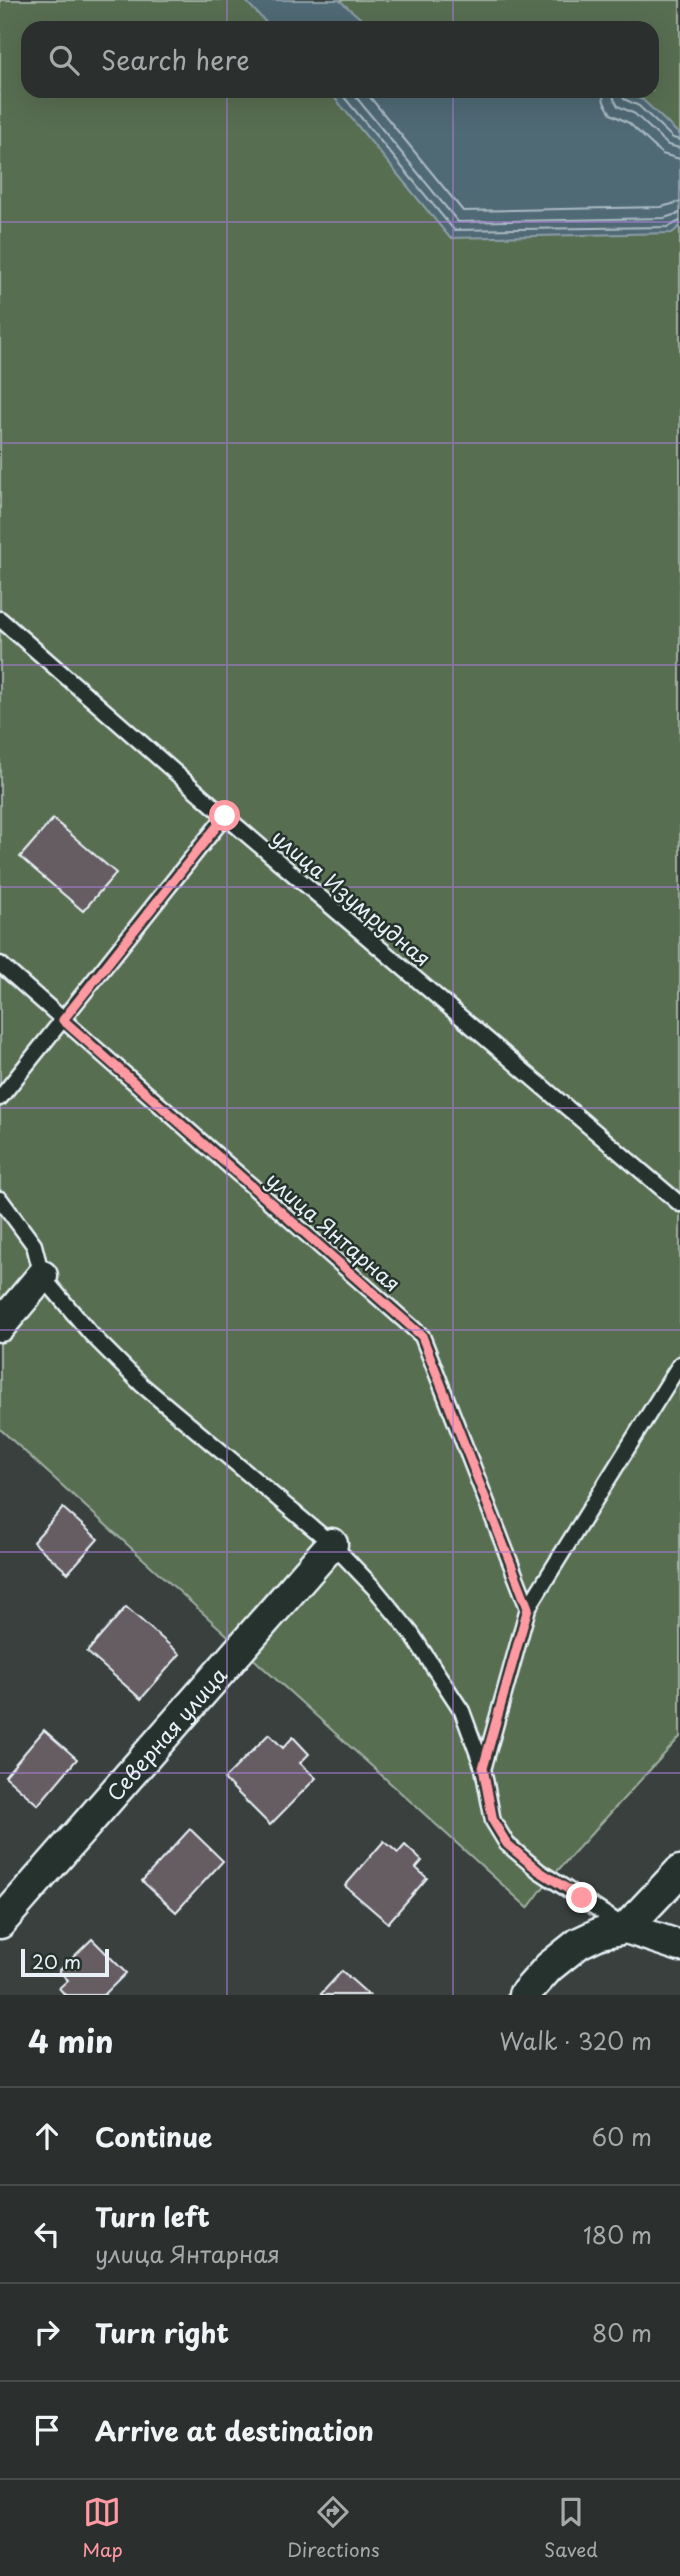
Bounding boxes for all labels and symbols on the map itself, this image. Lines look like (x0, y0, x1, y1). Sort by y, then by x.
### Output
route start (209, 800, 240, 831)
street label: улица Изумрудная (265, 821, 439, 973)
street label: улица Янтарная (260, 1163, 408, 1299)
street label: Северная улица (98, 1659, 234, 1808)
route end (566, 1882, 597, 1913)
scale bar (21, 1946, 108, 1978)

